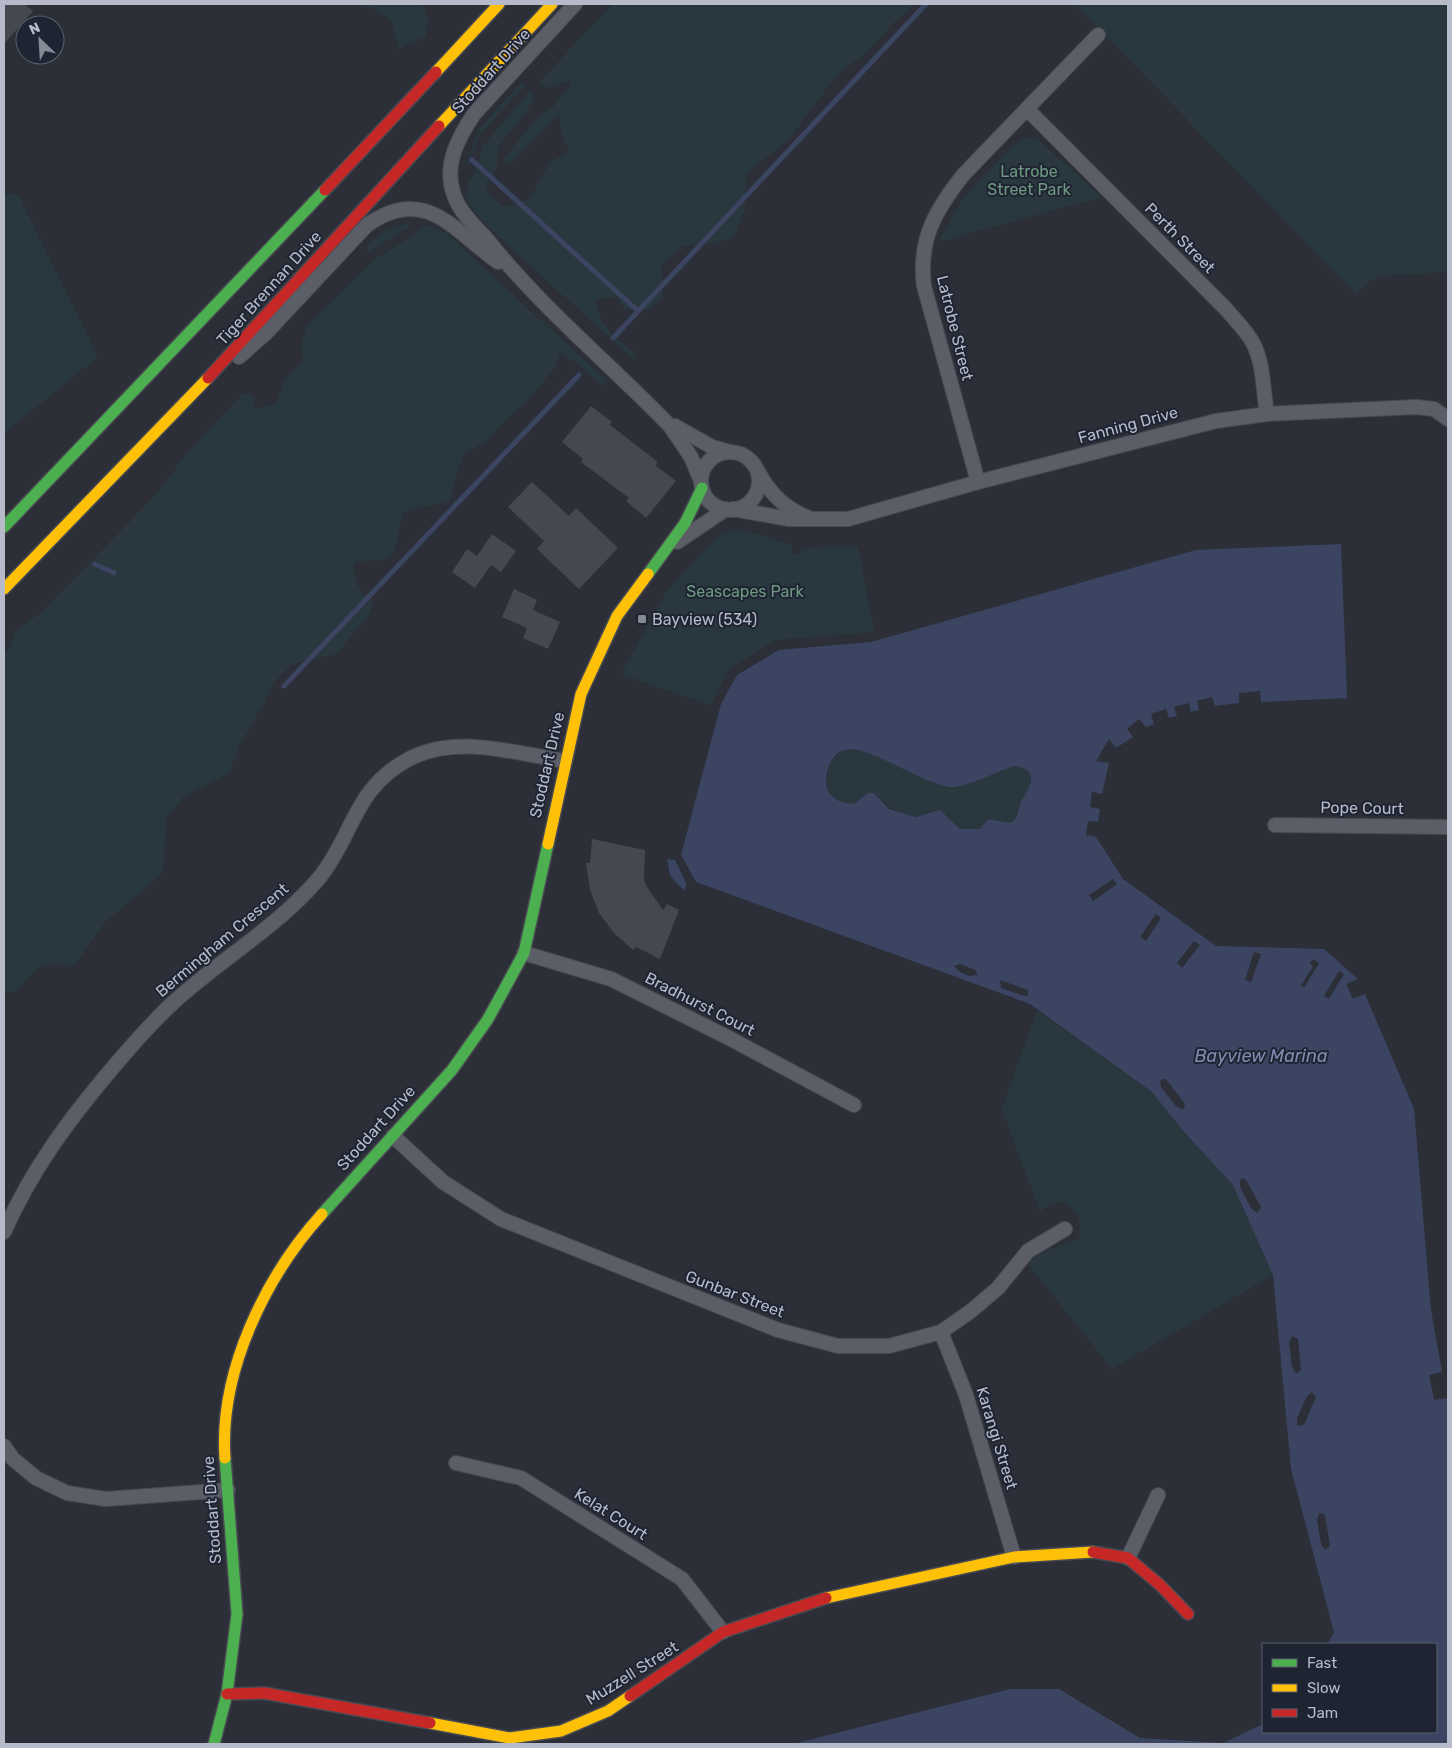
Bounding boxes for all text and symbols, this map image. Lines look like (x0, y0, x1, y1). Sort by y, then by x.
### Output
north arrow (15, 15, 65, 65)
text: N (27, 19, 43, 39)
street label: Stoddart Drive (448, 24, 534, 117)
park label: Latrobe Street Park (987, 162, 1071, 199)
street label: Perth Street (1141, 199, 1219, 277)
street label: Tiger Brennan Drive (213, 227, 325, 349)
street label: Latrobe Street (933, 273, 977, 383)
street label: Fanning Drive (1076, 403, 1180, 447)
park label: Seascapes Park (686, 582, 804, 601)
place label: Bayview (534) (652, 610, 757, 629)
marker: Bayview (534) (636, 613, 648, 625)
street label: Stoddart Drive (526, 710, 568, 820)
street label: Pope Court (1320, 798, 1404, 818)
street label: Bermingham Crescent (152, 879, 292, 1001)
street label: Bradhurst Court (642, 968, 758, 1040)
water label: Bayview Marina (1195, 1045, 1328, 1067)
street label: Stoddart Drive (333, 1081, 419, 1174)
street label: Gunbar Street (683, 1266, 787, 1322)
street label: Karangi Street (972, 1384, 1022, 1492)
street label: Stoddart Drive (199, 1455, 225, 1565)
street label: Kelat Court (571, 1484, 651, 1544)
street label: Muzzell Street (582, 1637, 682, 1709)
legend (1262, 1643, 1437, 1733)
text: Fast (1307, 1654, 1337, 1672)
text: Slow (1307, 1679, 1340, 1697)
text: Jam (1307, 1704, 1338, 1722)

